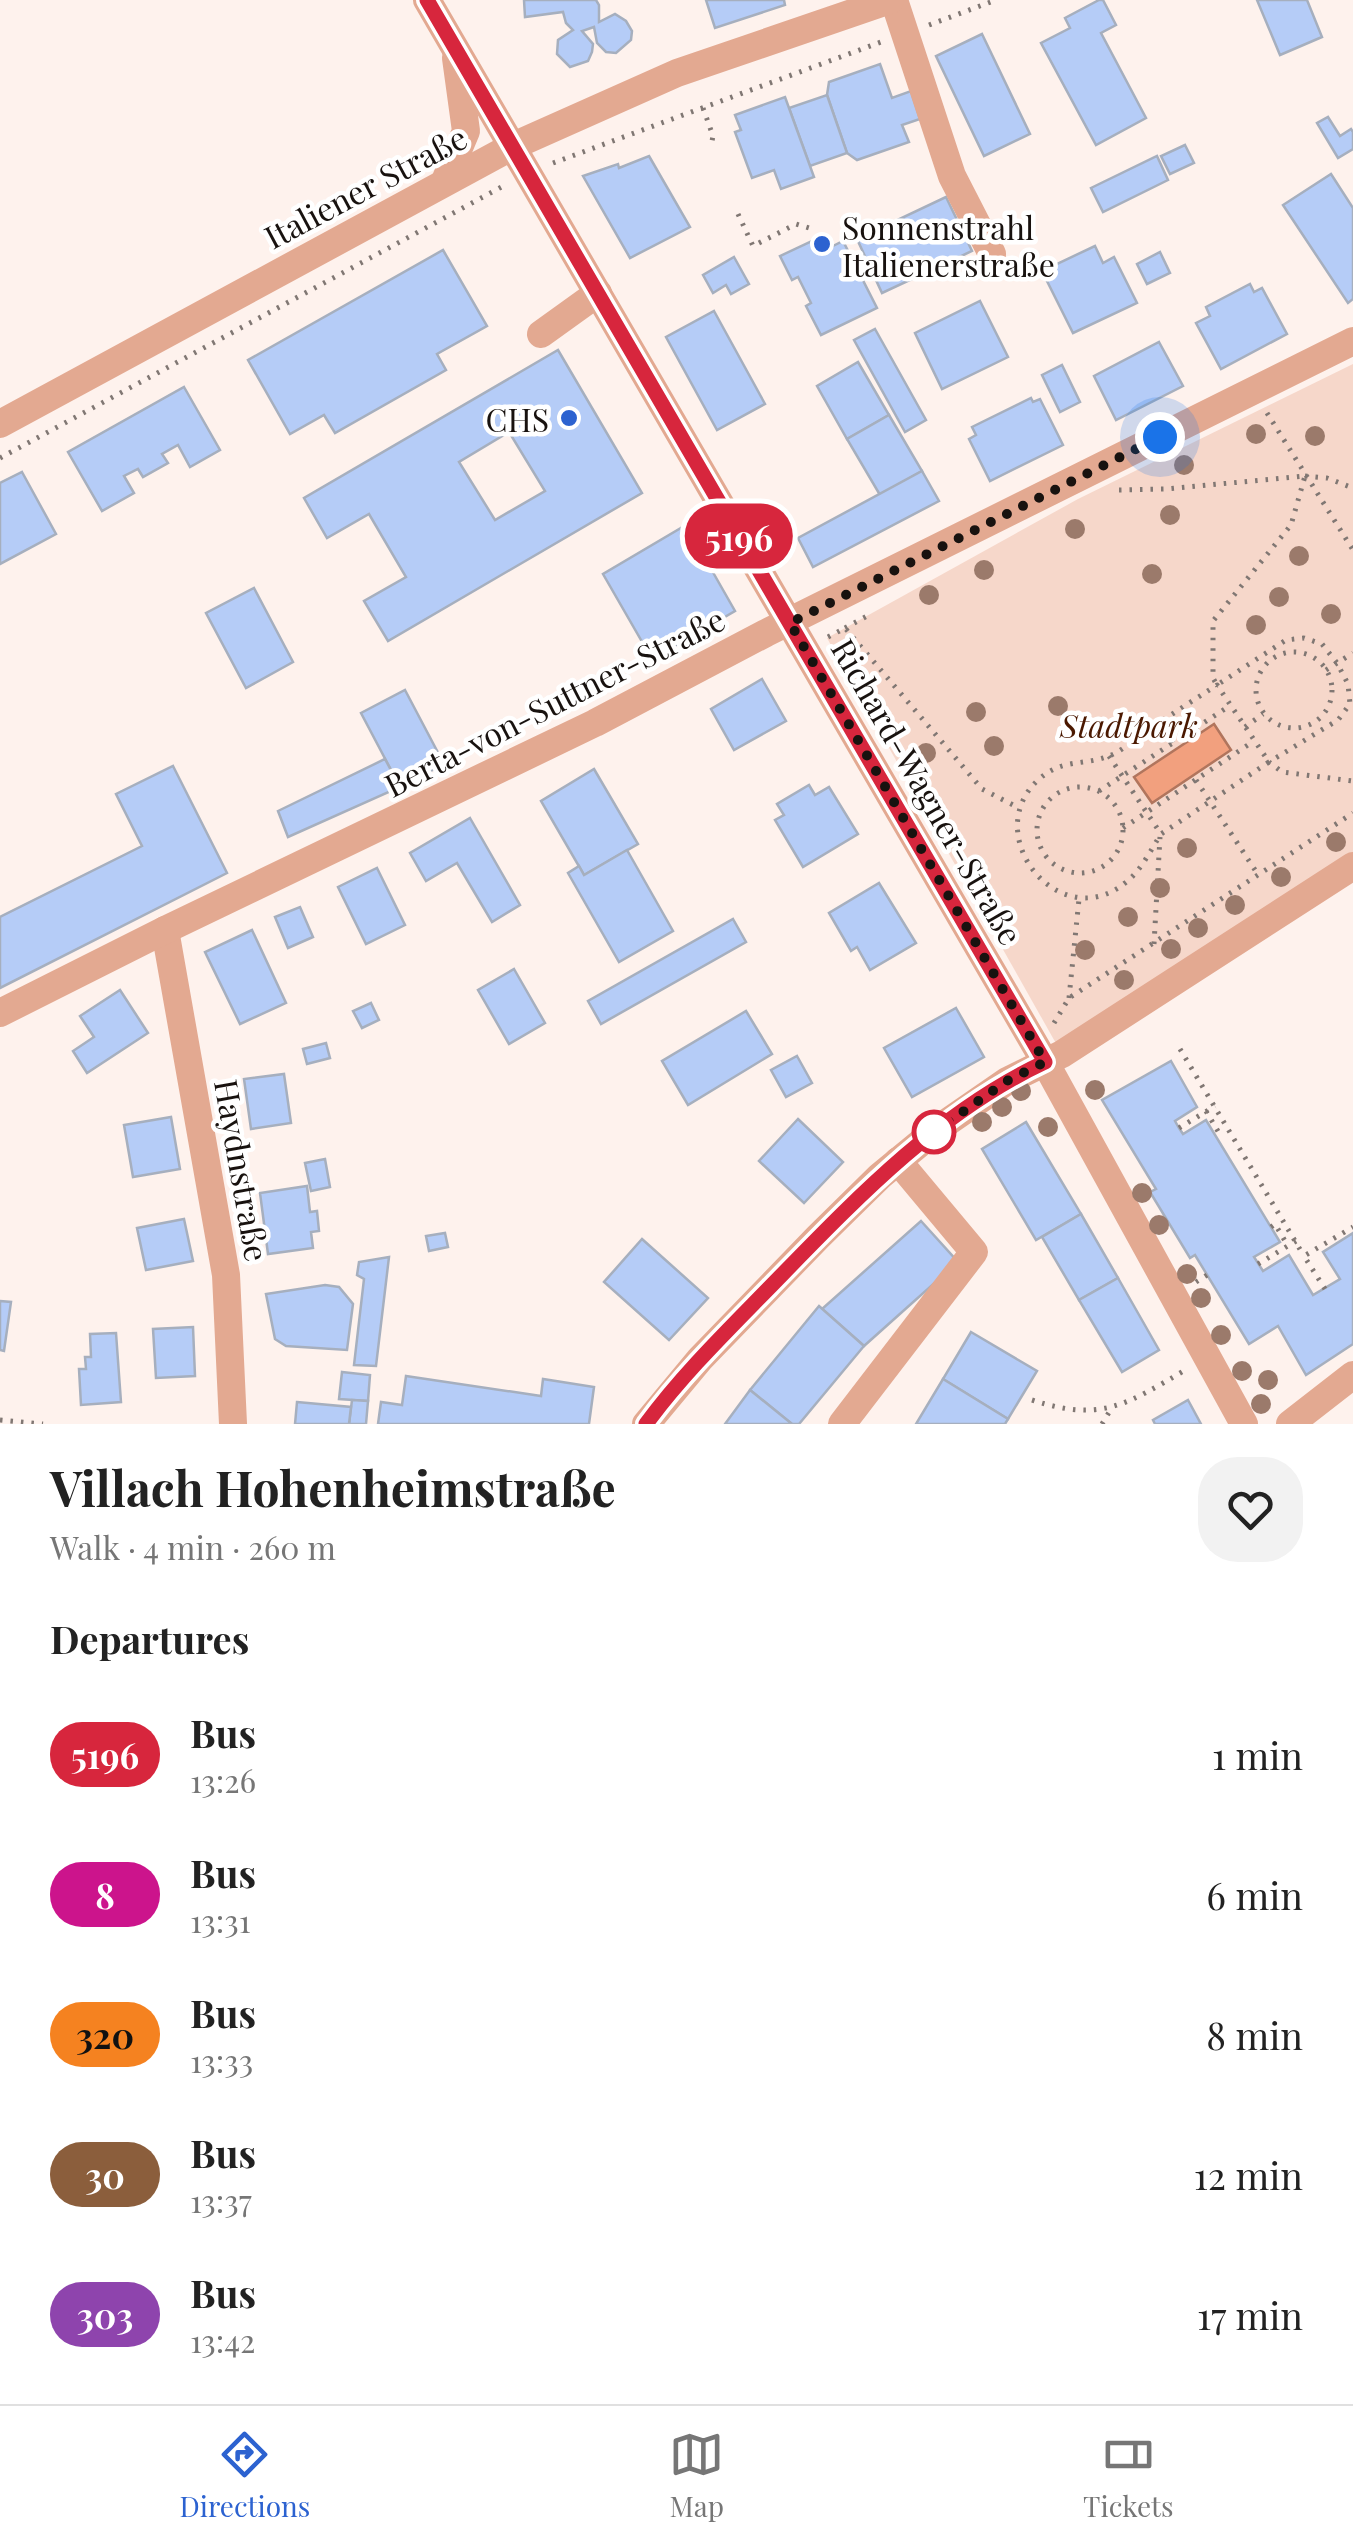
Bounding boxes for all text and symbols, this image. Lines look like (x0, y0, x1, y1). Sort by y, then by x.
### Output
street label: Italiener Straße (256, 115, 474, 257)
place label: Sonnenstrahl Italienerstraße (842, 205, 1055, 285)
marker: Sonnenstrahl Italienerstraße (811, 233, 833, 255)
place label: CHS (485, 397, 549, 440)
marker: CHS (558, 407, 580, 429)
your location (1135, 412, 1185, 462)
line badge: 5196 (669, 504, 809, 568)
text: 5196 (705, 513, 773, 560)
street label: Berta-von-Suttner-Straße (377, 596, 731, 806)
street label: Richard-Wagner-Straße (823, 630, 1033, 952)
park label: Stadtpark (1059, 703, 1198, 746)
street label: Haydnstraße (206, 1076, 280, 1264)
unlabelled marker (913, 1111, 955, 1153)
text: Villach Hohenheimstraße (50, 1455, 616, 1519)
button: heart (1198, 1457, 1303, 1562)
text: Walk · 4 min · 260 m (50, 1525, 336, 1568)
text: Departures (50, 1613, 249, 1664)
text: Bus (190, 1707, 256, 1758)
text: 1 min (1212, 1729, 1303, 1780)
text: 5196 (71, 1731, 139, 1778)
text: 13:26 (190, 1758, 256, 1801)
text: Bus (190, 1847, 256, 1898)
text: 6 min (1206, 1869, 1303, 1920)
text: 8 (95, 1871, 115, 1918)
text: 13:31 (190, 1898, 251, 1941)
text: Bus (190, 1987, 256, 2038)
text: 8 min (1206, 2009, 1303, 2060)
text: 320 (76, 2011, 134, 2058)
text: 13:33 (190, 2038, 253, 2081)
text: Bus (190, 2127, 256, 2178)
text: 12 min (1194, 2149, 1303, 2200)
text: 30 (85, 2151, 125, 2198)
text: 13:37 (190, 2178, 252, 2221)
text: Bus (190, 2267, 256, 2318)
text: 17 min (1197, 2289, 1303, 2340)
text: 303 (77, 2291, 133, 2338)
text: 13:42 (190, 2318, 255, 2361)
tab: Directions (179, 2427, 310, 2524)
tab: Map (669, 2427, 724, 2524)
tab: Tickets (1083, 2427, 1174, 2524)

